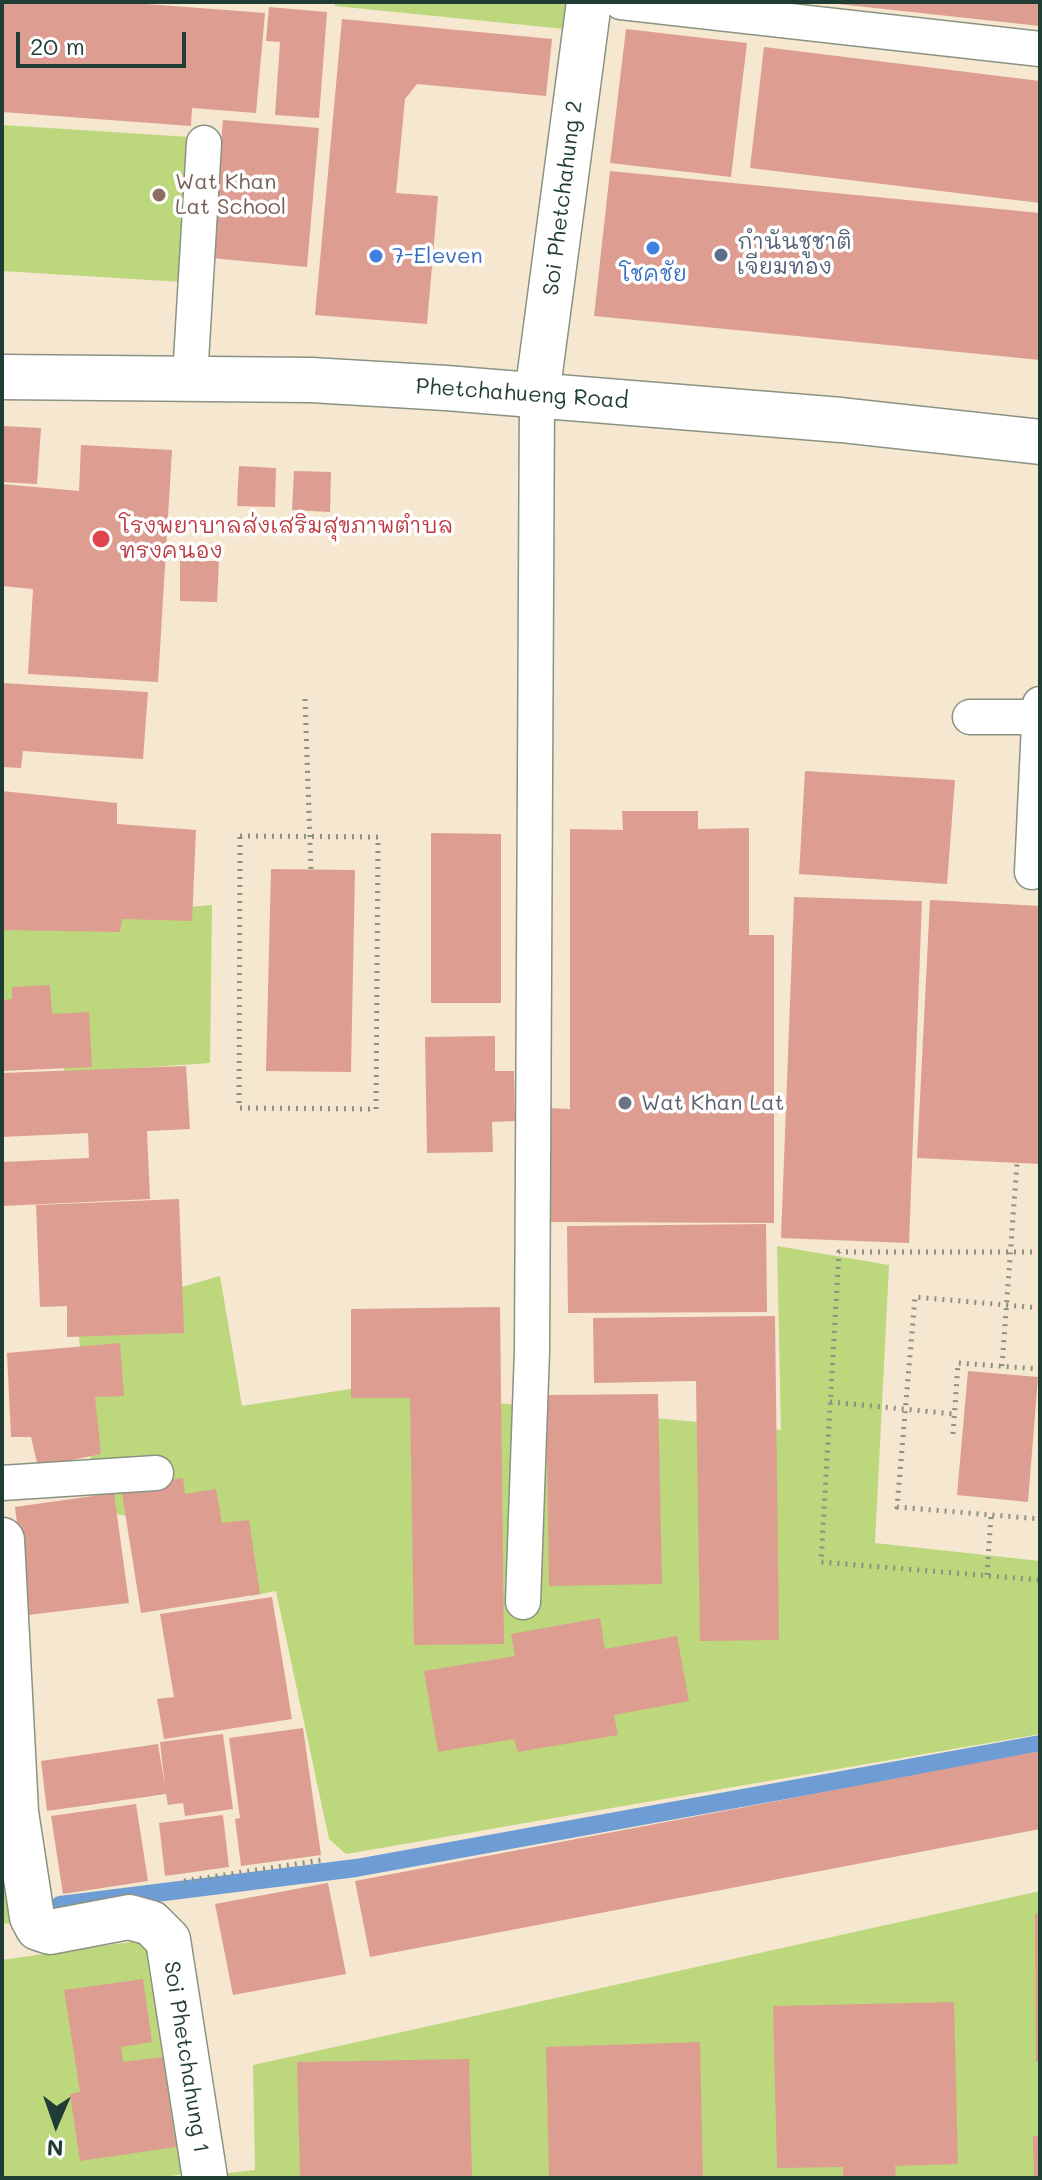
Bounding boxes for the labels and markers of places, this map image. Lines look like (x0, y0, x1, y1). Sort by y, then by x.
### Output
place label: Wat Khan Lat School (175, 169, 286, 220)
marker: Wat Khan Lat School (150, 186, 168, 204)
place label: กำนันชูชาติ เจียมทอง (737, 229, 852, 280)
marker: โชคชัย (644, 239, 662, 257)
place label: 7-Eleven (392, 243, 483, 269)
marker: กำนันชูชาติ เจียมทอง (712, 246, 730, 264)
marker: 7-Eleven (367, 247, 385, 265)
place label: โชคชัย (619, 261, 687, 287)
place label: โรงพยาบาลส่งเสริมสุขภาพตำบล ทรงคนอง (119, 513, 453, 564)
marker: โรงพยาบาลส่งเสริมสุขภาพตำบล ทรงคนอง (90, 528, 112, 550)
place label: Wat Khan Lat (641, 1090, 784, 1116)
marker: Wat Khan Lat (616, 1094, 634, 1112)

